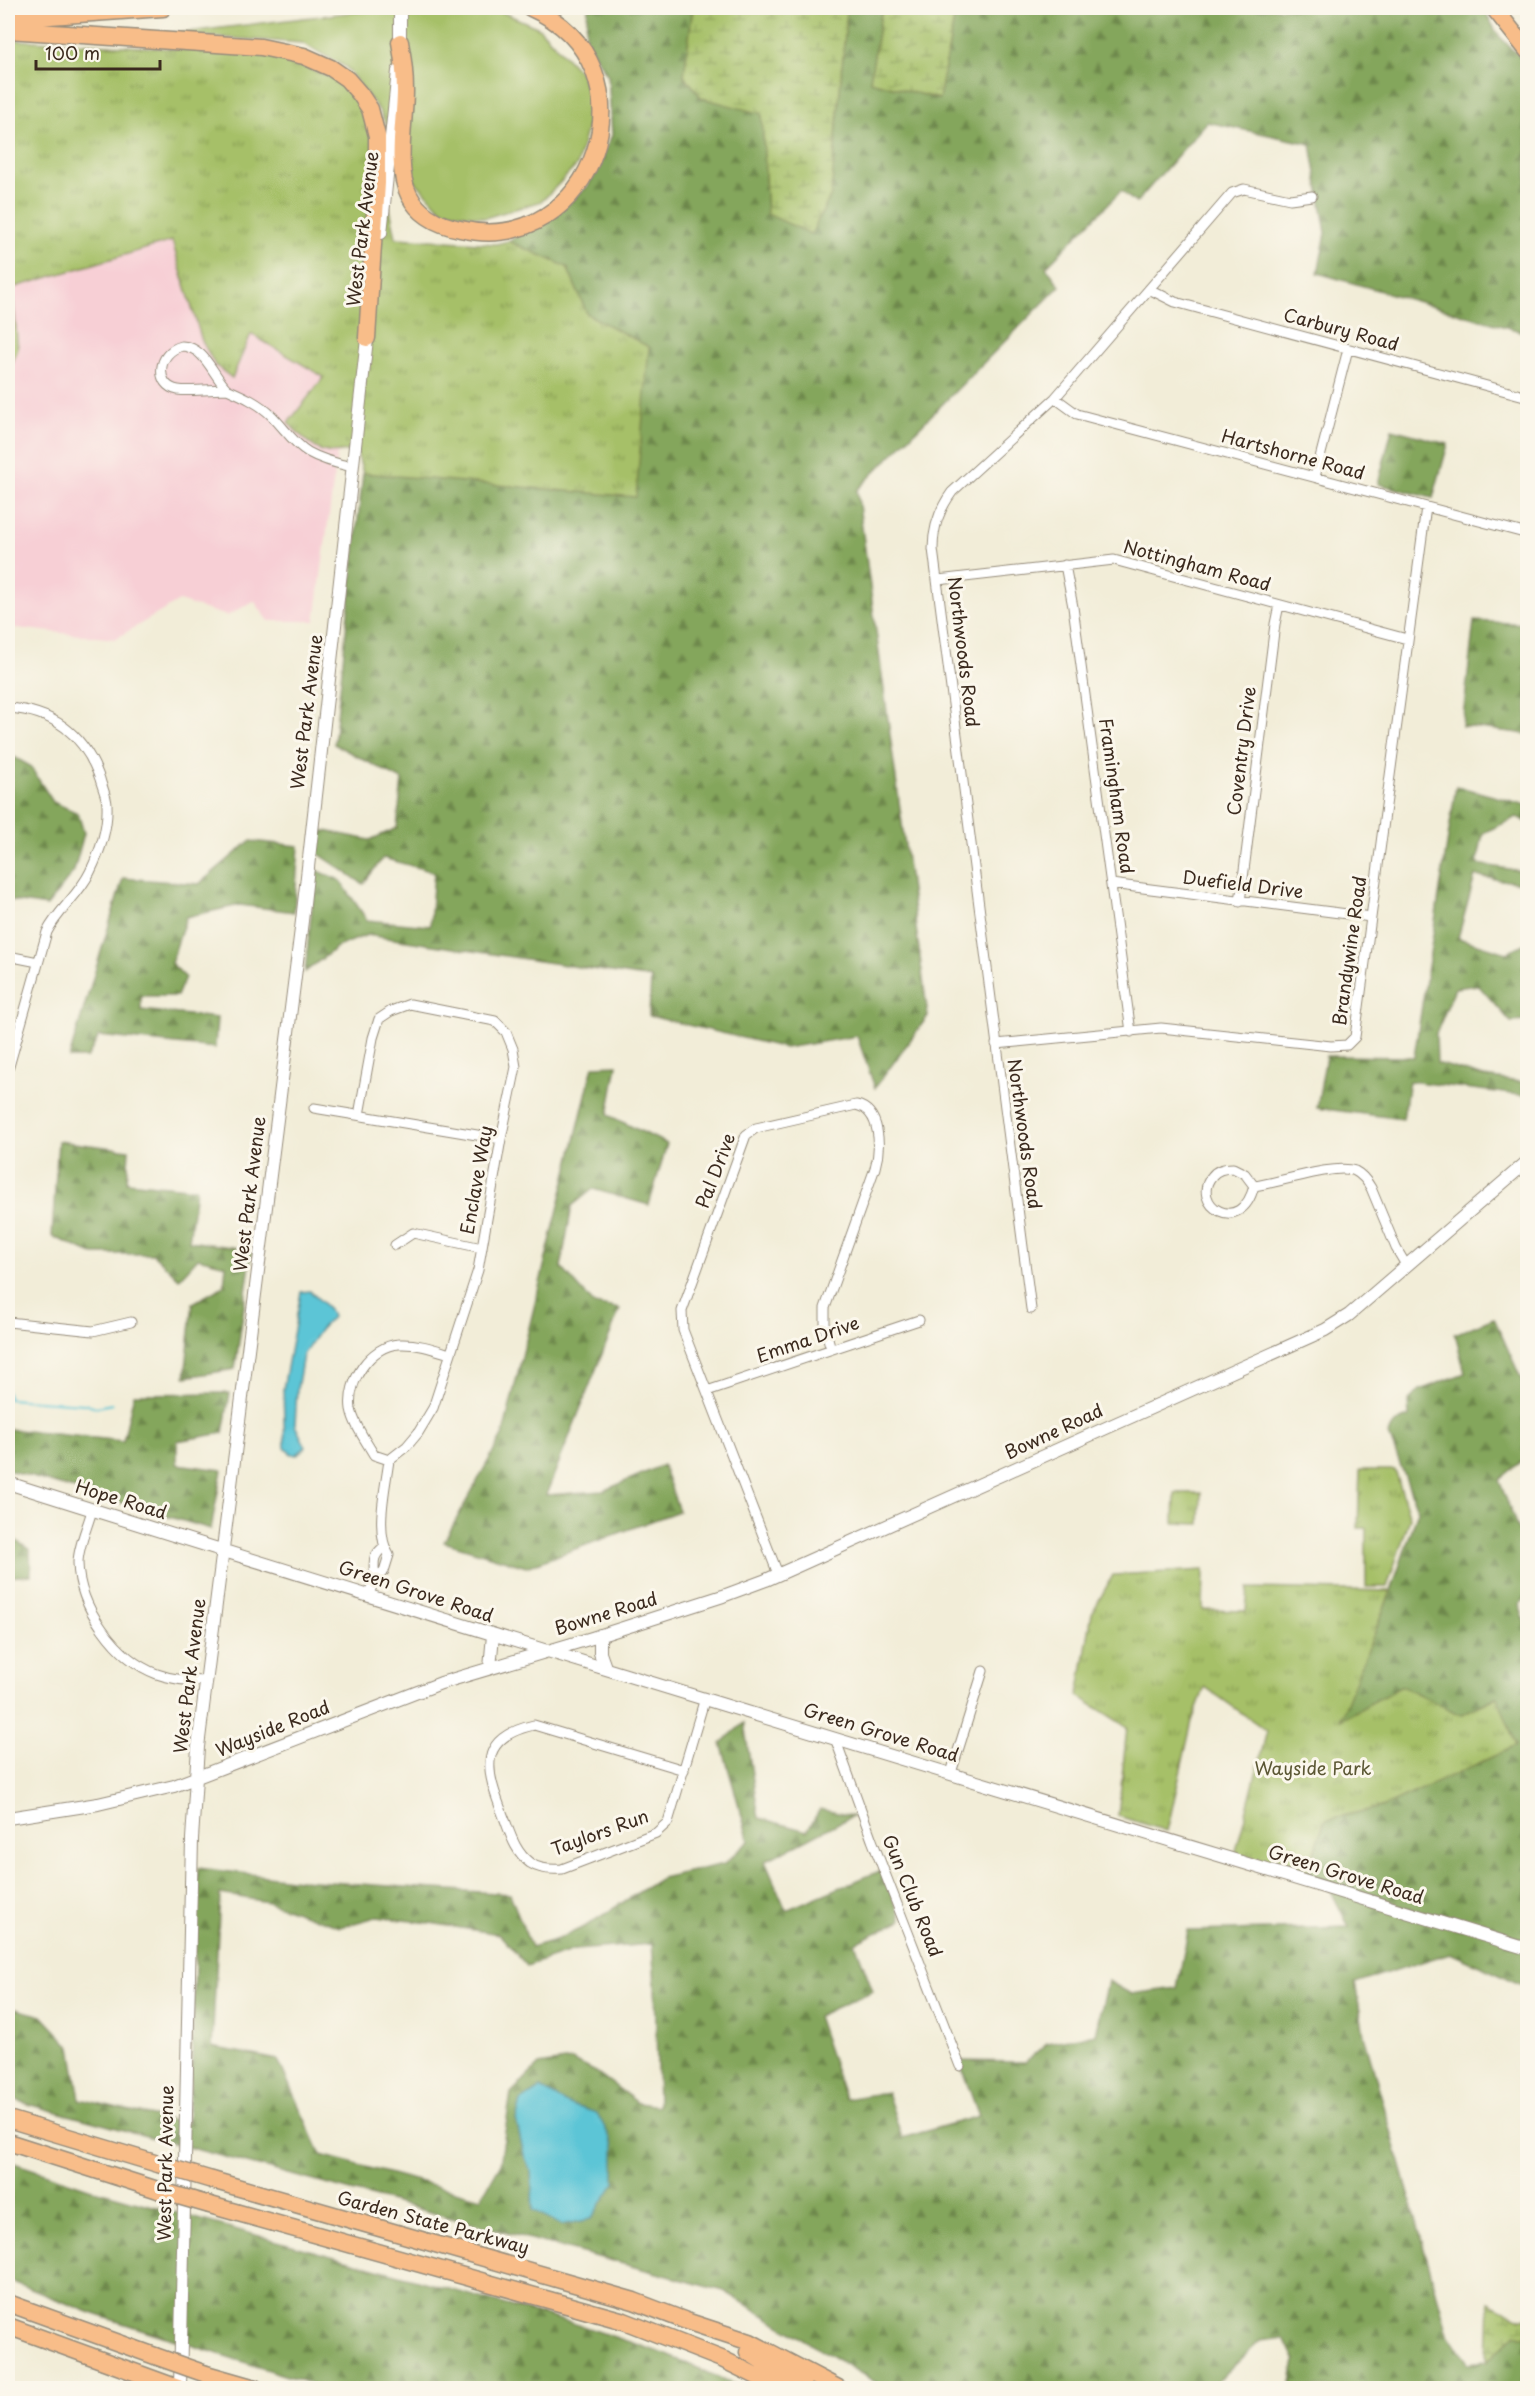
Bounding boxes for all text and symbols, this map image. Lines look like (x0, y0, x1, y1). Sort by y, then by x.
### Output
scale bar (36, 33, 160, 71)
text: 100 m (45, 39, 100, 66)
street label: West Park Avenue (339, 150, 384, 308)
street label: Carbury Road (1281, 300, 1402, 357)
street label: Hartshorne Road (1219, 421, 1368, 486)
street label: Nottingham Road (1121, 532, 1274, 597)
street label: Northwoods Road (942, 575, 987, 729)
street label: West Park Avenue (283, 633, 328, 791)
street label: Coventry Drive (1219, 684, 1262, 817)
street label: Framingham Road (1093, 716, 1142, 875)
street label: Duefield Drive (1181, 863, 1305, 904)
street label: Brandywine Road (1325, 874, 1372, 1027)
street label: Northwoods Road (1002, 1057, 1049, 1211)
street label: West Park Avenue (226, 1115, 271, 1273)
street label: Enclave Way (453, 1123, 498, 1236)
street label: Pal Drive (688, 1129, 741, 1212)
street label: Emma Drive (752, 1308, 863, 1369)
street label: Bowne Road (1000, 1396, 1107, 1465)
street label: Hope Road (72, 1472, 171, 1525)
street label: Green Grove Road (335, 1553, 497, 1628)
street label: Bowne Road (551, 1584, 660, 1641)
street label: West Park Avenue (166, 1597, 211, 1755)
street label: Wayside Road (211, 1692, 333, 1763)
street label: Green Grove Road (800, 1695, 963, 1768)
park label: Wayside Park (1254, 1754, 1372, 1781)
street label: Taylors Run (547, 1801, 652, 1862)
street label: Gun Club Road (877, 1830, 950, 1961)
street label: Green Grove Road (1265, 1837, 1428, 1910)
street label: West Park Avenue (150, 2085, 179, 2241)
street label: Garden State Parkway (334, 2183, 532, 2260)

